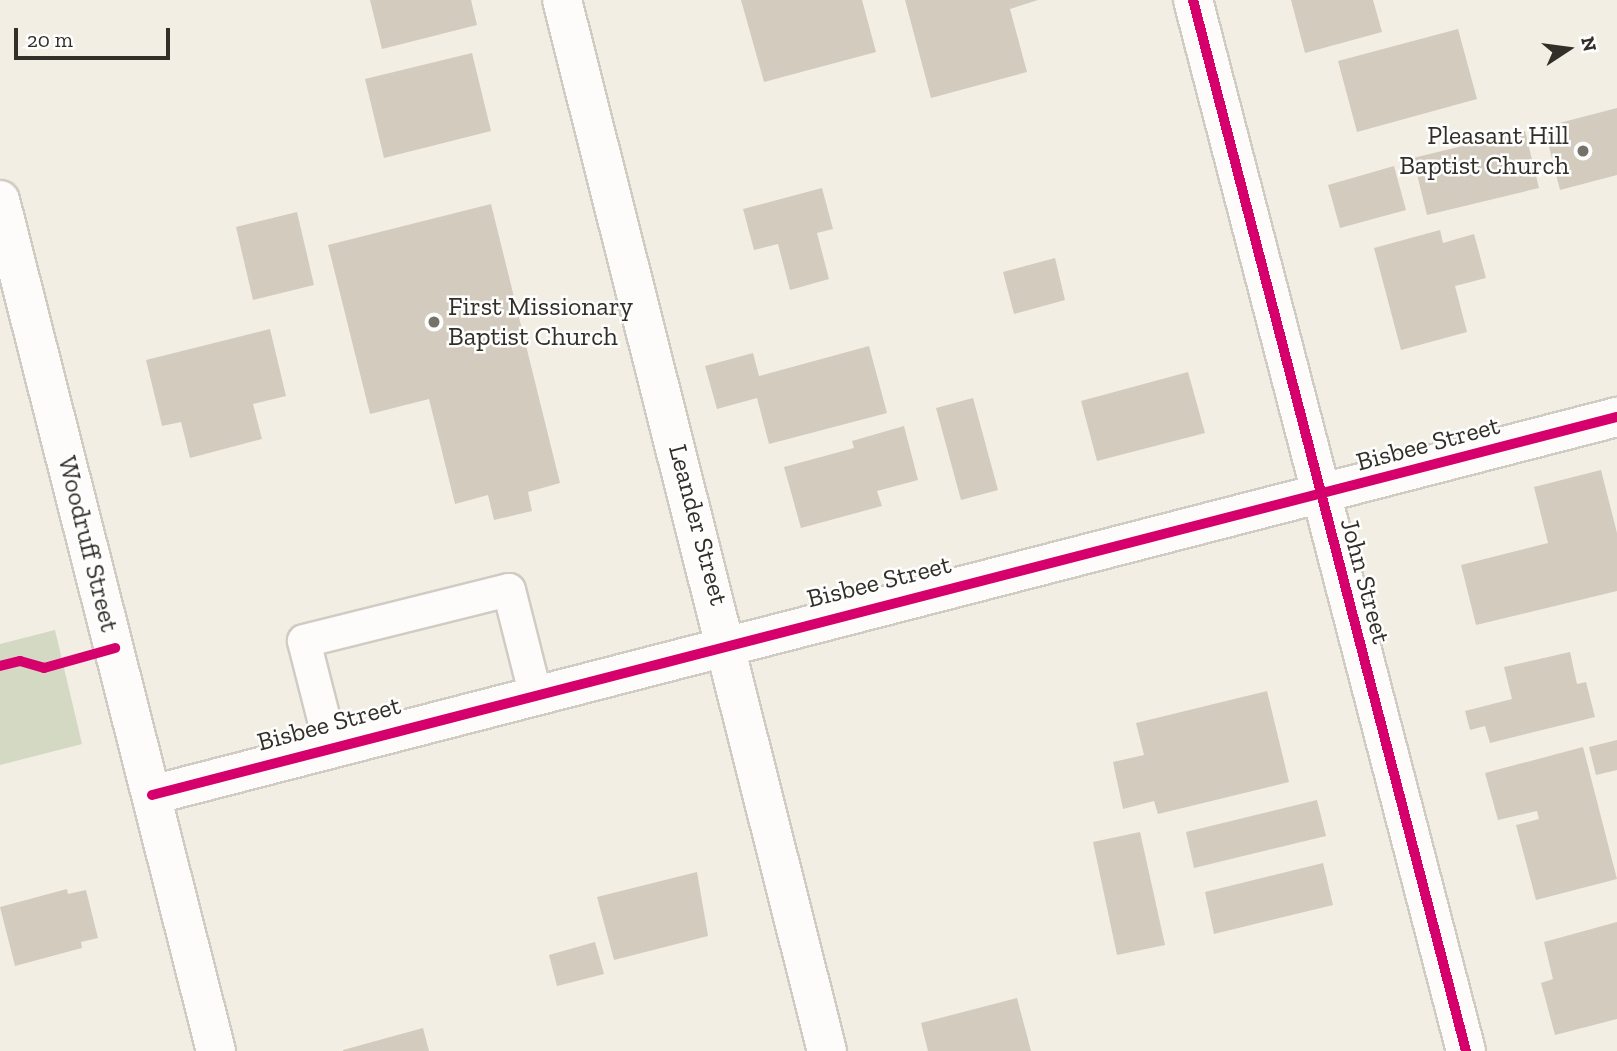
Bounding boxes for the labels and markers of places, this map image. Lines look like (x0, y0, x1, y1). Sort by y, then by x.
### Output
place label: Pleasant Hill Baptist Church (1399, 120, 1569, 182)
marker: Pleasant Hill Baptist Church (1575, 143, 1591, 159)
place label: First Missionary Baptist Church (448, 291, 633, 352)
marker: First Missionary Baptist Church (426, 314, 442, 330)

